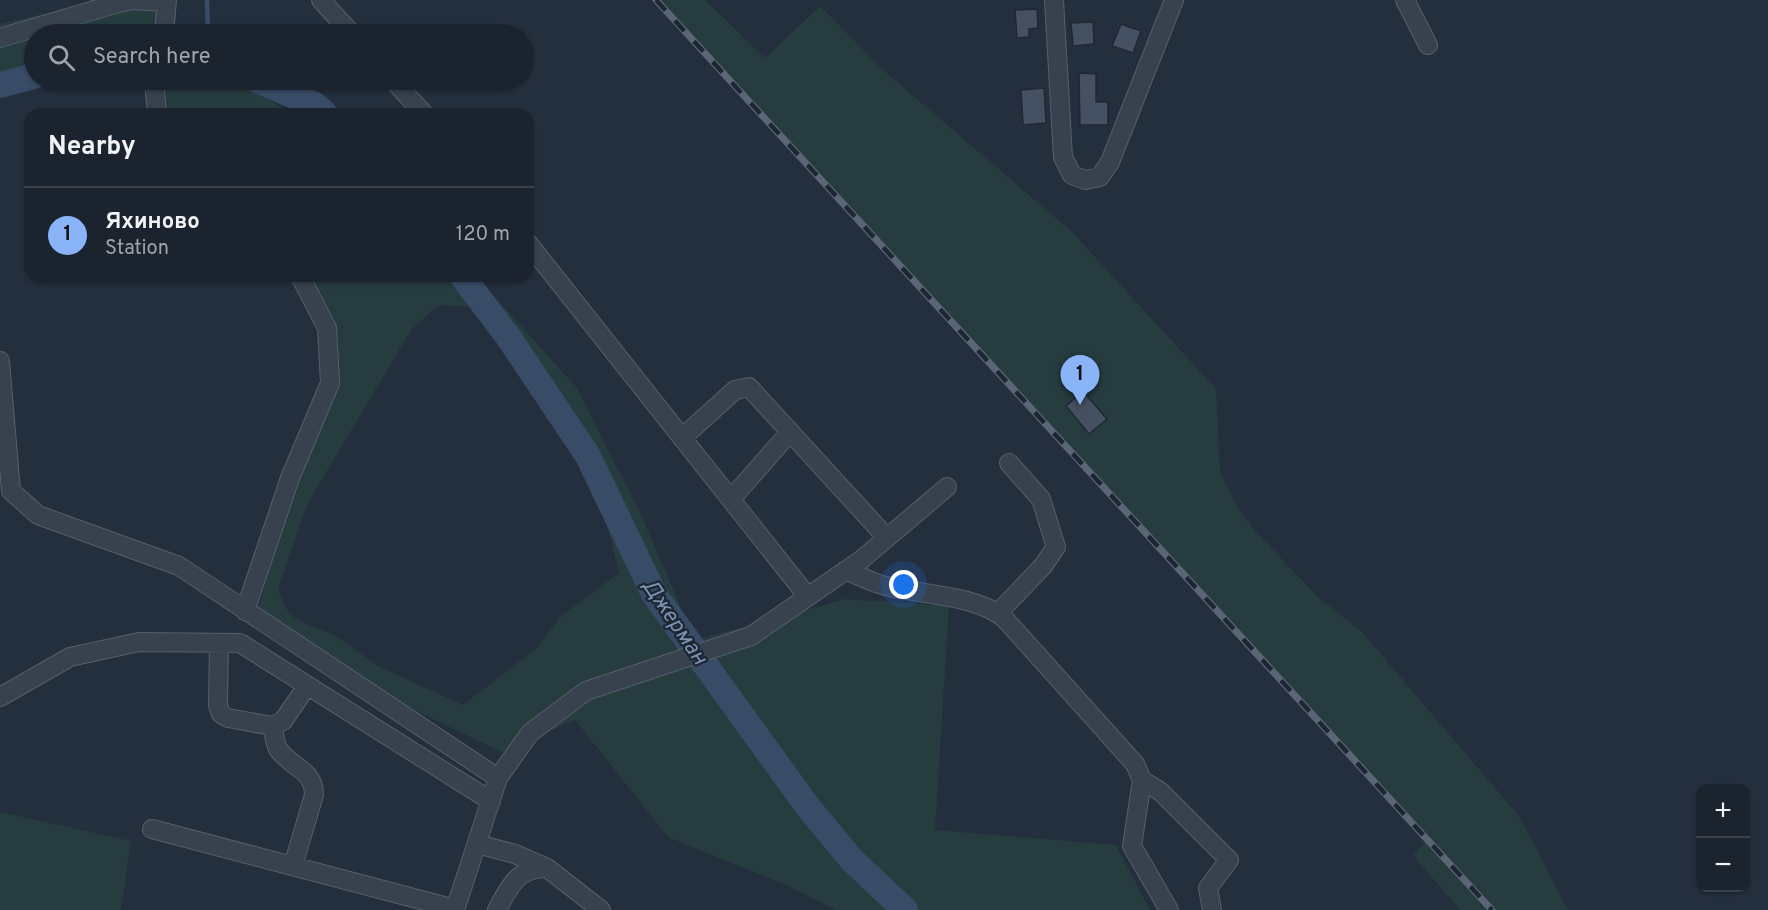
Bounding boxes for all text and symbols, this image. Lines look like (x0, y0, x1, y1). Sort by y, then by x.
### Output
search box (24, 24, 534, 90)
icon: search (45, 41, 78, 74)
text: Search here (93, 44, 211, 71)
text: Nearby (48, 131, 136, 164)
text: Яхиново (105, 209, 200, 236)
text: 1 (64, 222, 72, 248)
text: 120 m (456, 222, 510, 248)
text: Station (105, 236, 169, 262)
pin: 1 (1060, 356, 1100, 405)
your location (889, 570, 918, 599)
water label: Джерман (635, 574, 713, 671)
map controls (1696, 784, 1750, 892)
button: + (1696, 784, 1750, 838)
button: − (1696, 838, 1750, 892)

